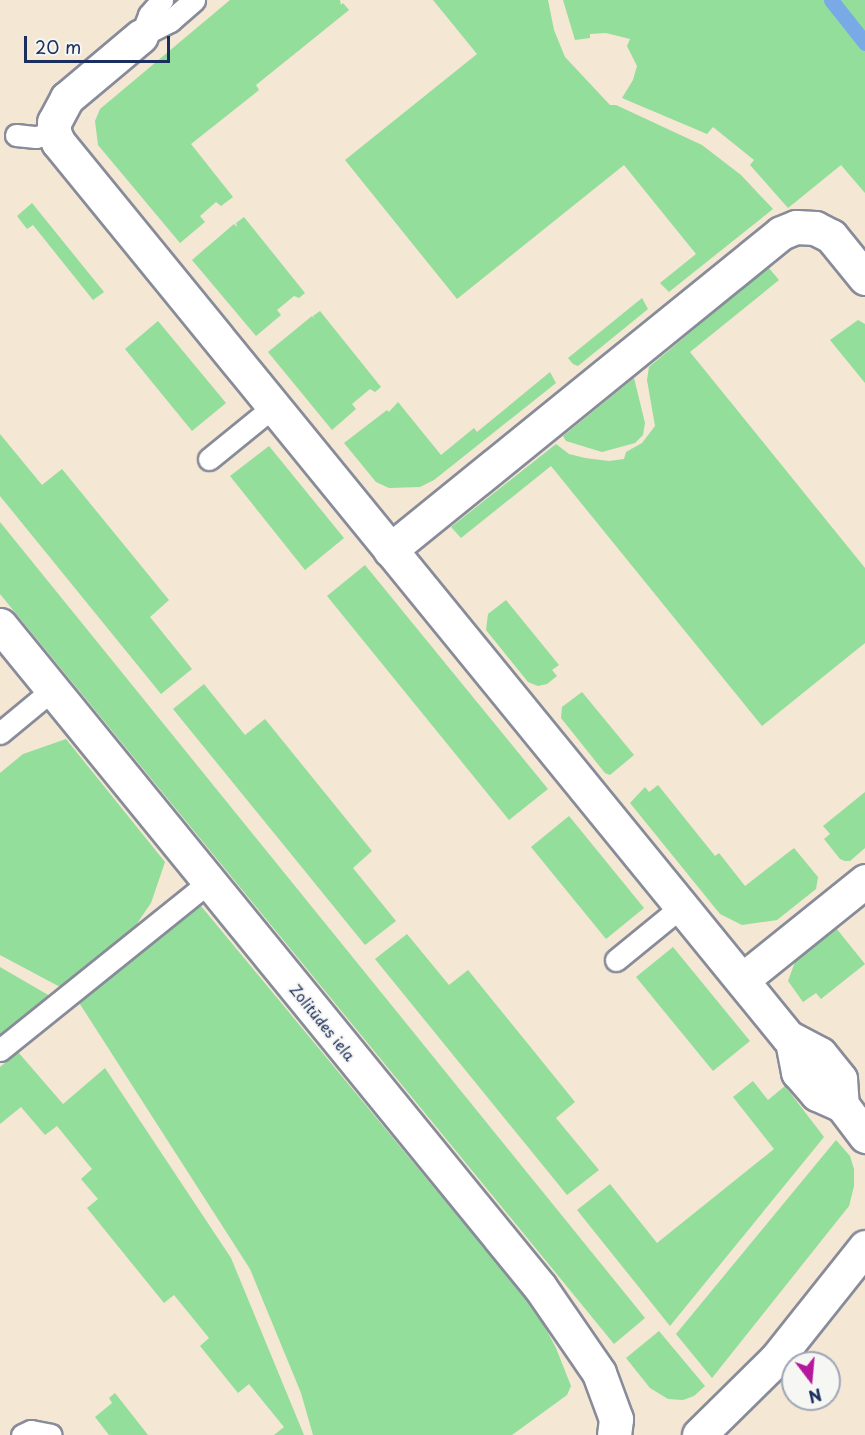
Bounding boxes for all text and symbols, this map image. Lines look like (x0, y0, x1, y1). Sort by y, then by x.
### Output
scale bar (27, 24, 172, 62)
text: 20 m (35, 33, 81, 60)
street label: Zolitūdes iela (287, 980, 359, 1064)
north arrow (781, 1351, 841, 1411)
text: N (806, 1383, 825, 1410)

